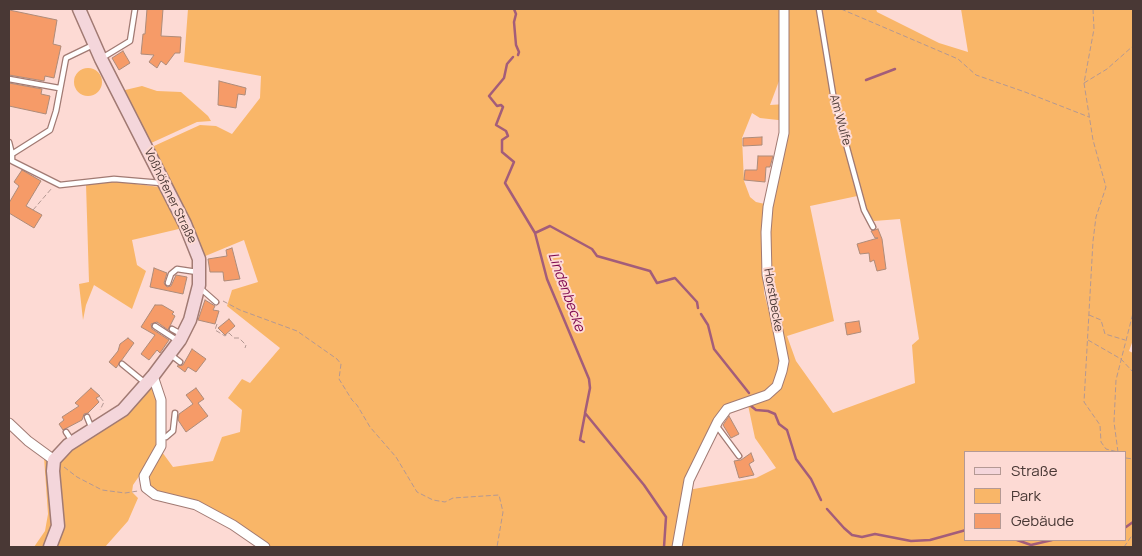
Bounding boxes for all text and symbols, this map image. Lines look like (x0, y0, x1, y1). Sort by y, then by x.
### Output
street label: Am Wulfe (826, 93, 854, 147)
street label: Voßhöfener Straße (141, 146, 199, 246)
water label: Lindenbecke (544, 250, 588, 334)
street label: Horstbecke (760, 267, 786, 333)
legend (964, 451, 1127, 541)
text: Straße (1011, 460, 1057, 481)
text: Park (1011, 485, 1041, 506)
text: Gebäude (1011, 510, 1074, 531)

